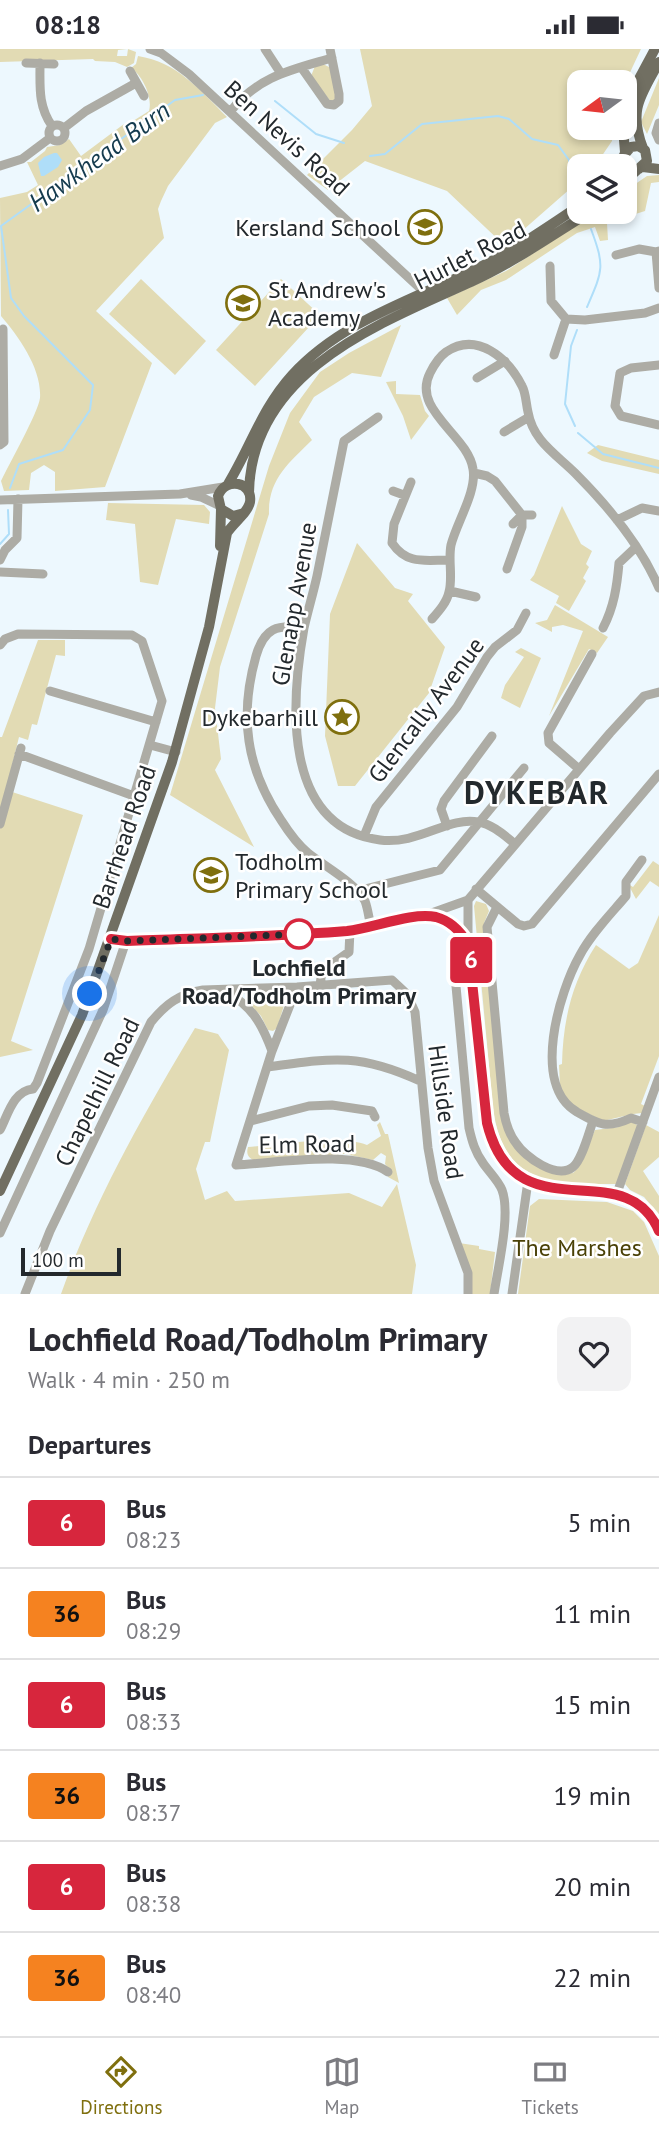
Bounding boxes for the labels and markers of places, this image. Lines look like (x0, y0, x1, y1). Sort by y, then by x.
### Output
school or university icon: Kersland School (406, 208, 444, 246)
place label: Kersland School (235, 212, 400, 243)
place label: St Andrew's Academy (268, 274, 386, 333)
school or university icon: St Andrew's Academy (224, 284, 262, 322)
place icon: Dykebarhill (323, 698, 361, 736)
place label: Dykebarhill (202, 702, 318, 733)
place label: Todholm Primary School (235, 846, 388, 905)
school or university icon: Todholm Primary School (192, 856, 230, 894)
marker: Lochfield Road/Todholm Primary (284, 919, 314, 949)
place label: Lochfield Road/Todholm Primary (182, 952, 417, 1011)

